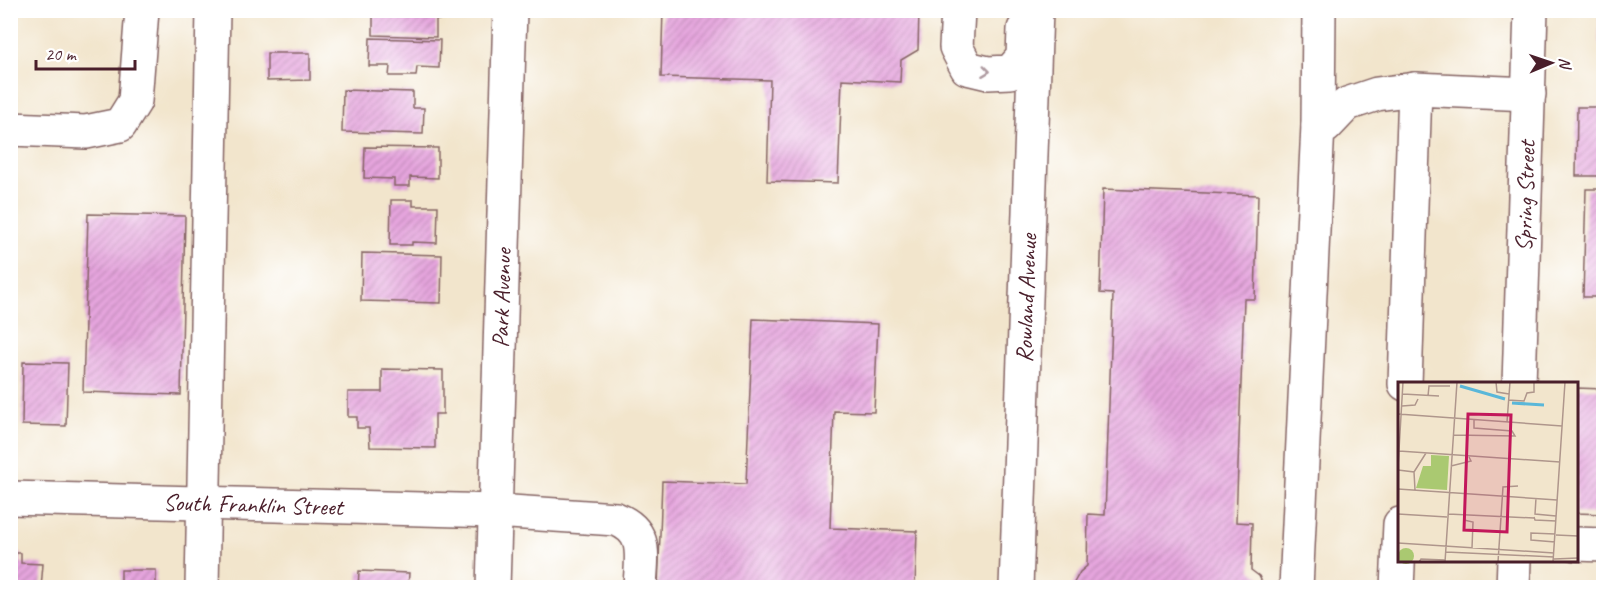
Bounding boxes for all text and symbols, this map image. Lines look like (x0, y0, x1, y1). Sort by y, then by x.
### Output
scale bar (36, 33, 135, 71)
north arrow (1521, 33, 1581, 93)
text: 20 m (45, 43, 78, 65)
text: N (1555, 57, 1575, 71)
one-way arrow (981, 65, 991, 77)
street label: Spring Street (1508, 138, 1542, 252)
street label: Rowland Avenue (1009, 231, 1043, 363)
street label: Park Avenue (485, 246, 518, 348)
inset map (1398, 382, 1578, 562)
street label: South Franklin Street (163, 487, 345, 522)

